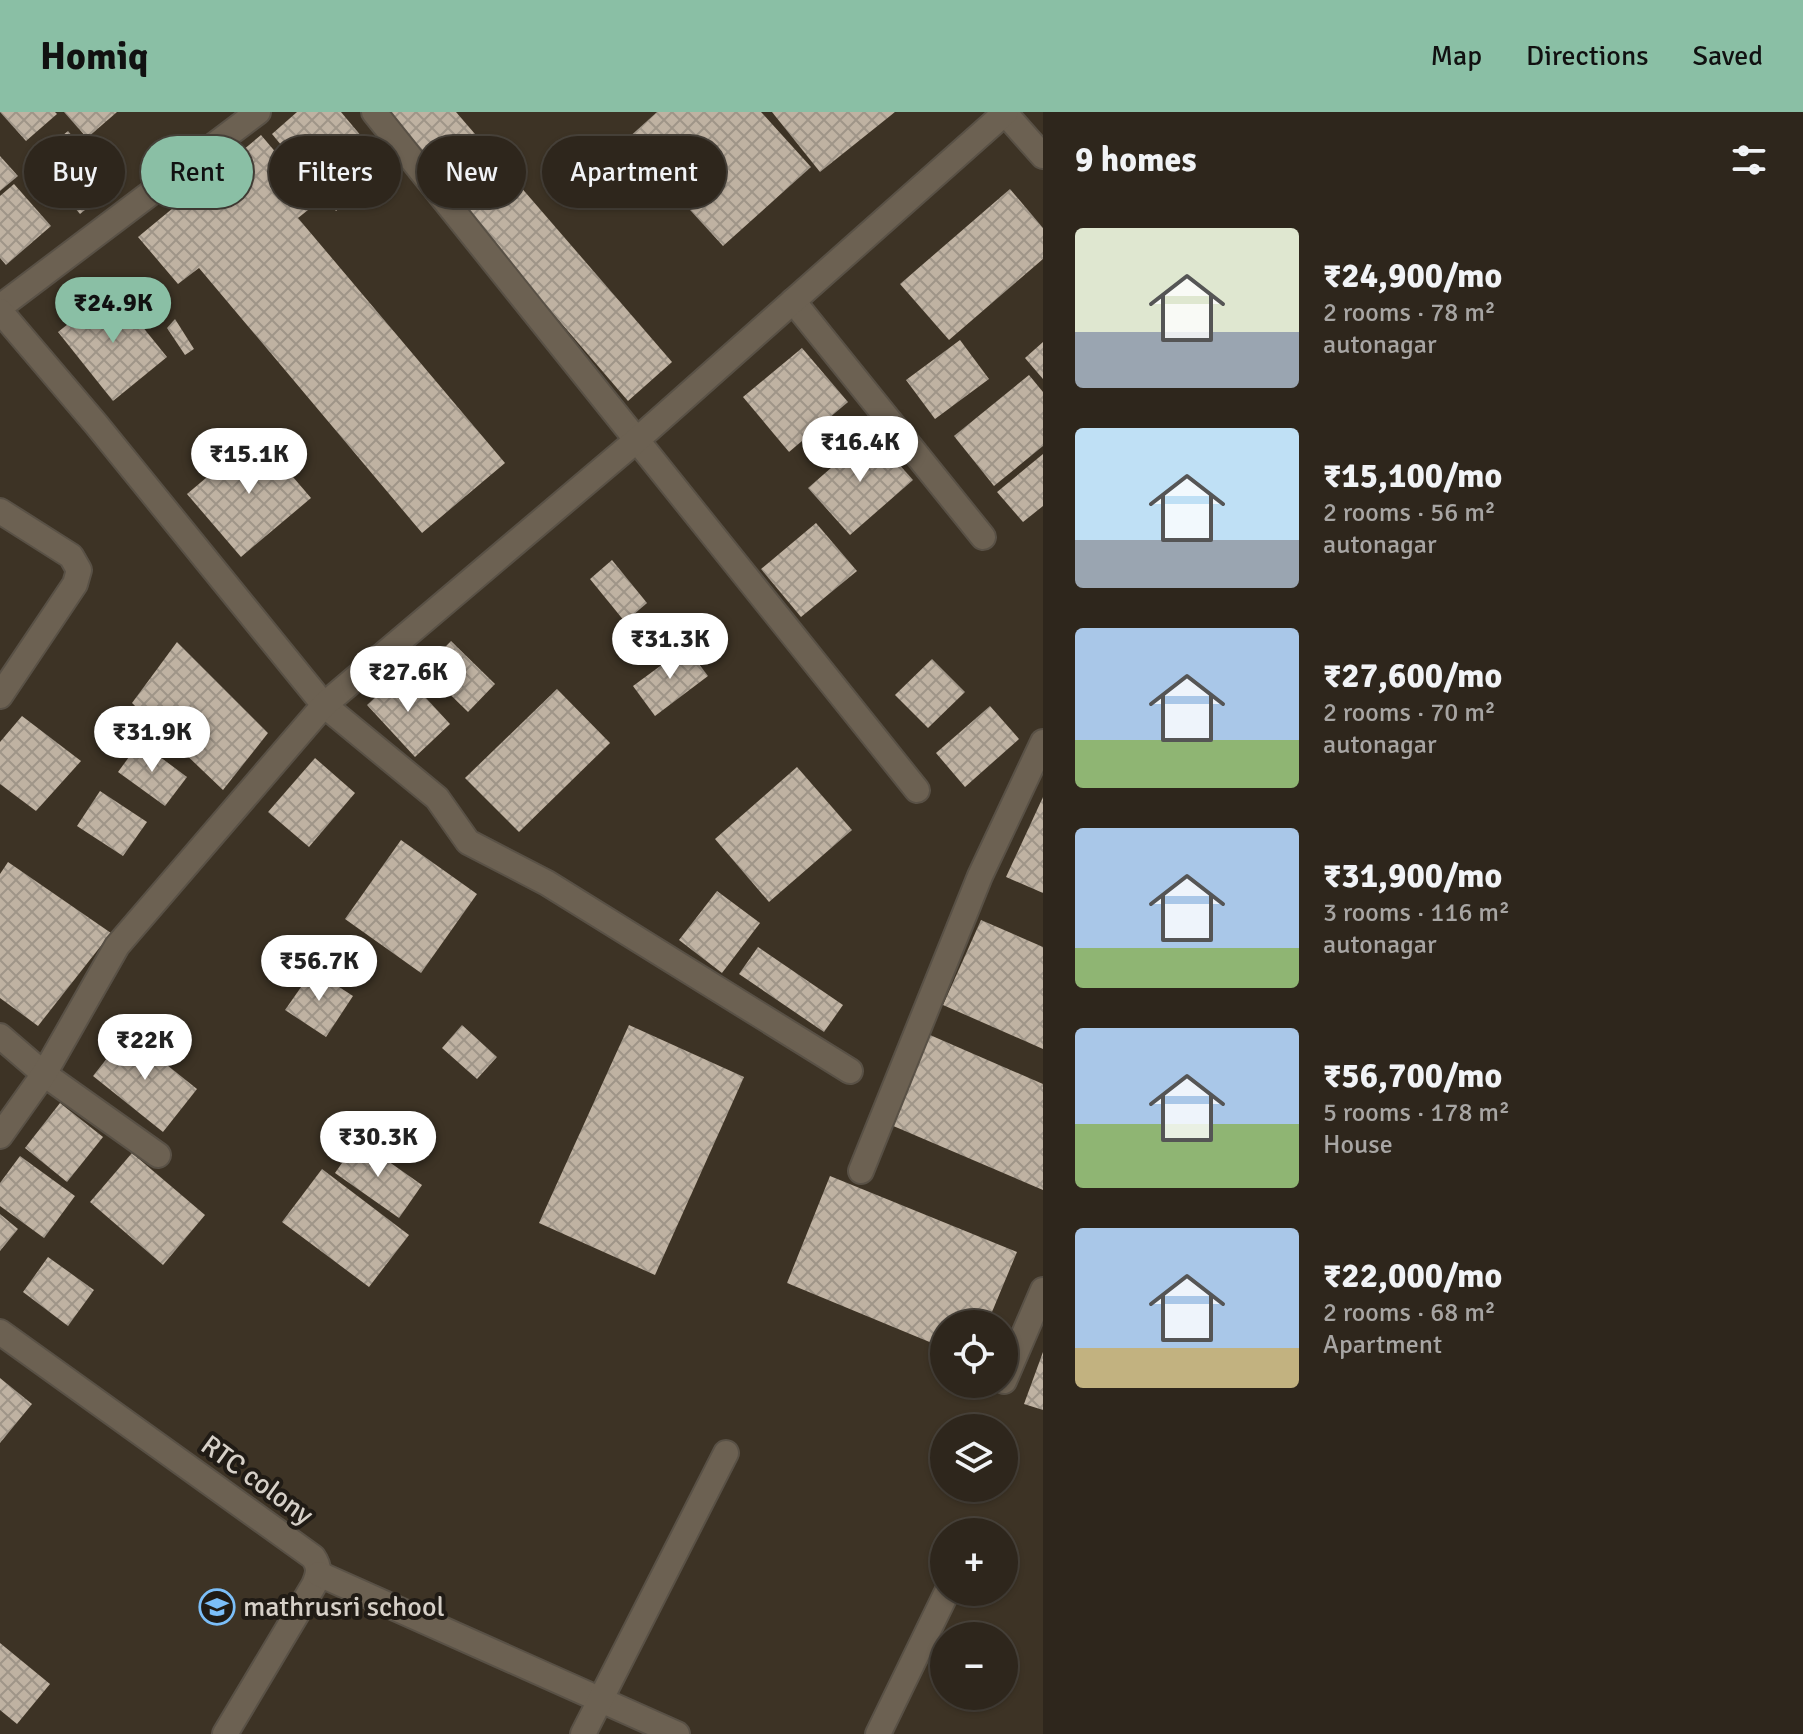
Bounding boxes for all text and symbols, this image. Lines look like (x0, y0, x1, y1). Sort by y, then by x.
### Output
text: Homiq (40, 33, 148, 80)
text: Map (1430, 39, 1482, 73)
text: Directions (1526, 39, 1648, 73)
text: Saved (1692, 39, 1763, 73)
chip: Buy (24, 136, 125, 208)
chip: Rent (141, 136, 253, 208)
chip: Filters (269, 136, 401, 208)
chip: New (417, 136, 526, 208)
chip: Apartment (542, 136, 726, 208)
icon: filters (1727, 138, 1771, 182)
text: 9 homes (1075, 139, 1196, 181)
text: ₹24,900/mo (1323, 255, 1502, 297)
icon: home (1139, 260, 1235, 356)
pin: ₹24.9K (48, 277, 178, 345)
text: ₹24.9K (73, 287, 153, 319)
text: 2 rooms · 78 m² (1323, 297, 1496, 329)
text: autonagar (1323, 329, 1437, 361)
pin: ₹16.4K (795, 416, 925, 484)
text: ₹16.4K (820, 426, 900, 458)
pin: ₹15.1K (184, 428, 314, 496)
text: ₹15.1K (209, 438, 289, 470)
text: ₹15,100/mo (1323, 455, 1502, 497)
icon: home (1139, 460, 1235, 556)
text: 2 rooms · 56 m² (1323, 497, 1496, 529)
text: autonagar (1323, 529, 1437, 561)
pin: ₹31.3K (605, 613, 735, 681)
text: ₹31.3K (630, 623, 710, 655)
pin: ₹27.6K (343, 646, 473, 714)
text: ₹27,600/mo (1323, 655, 1502, 697)
text: ₹27.6K (368, 656, 448, 688)
icon: home (1139, 660, 1235, 756)
text: 2 rooms · 70 m² (1323, 697, 1496, 729)
pin: ₹31.9K (87, 706, 217, 774)
text: ₹31.9K (112, 716, 192, 748)
text: autonagar (1323, 729, 1437, 761)
text: ₹31,900/mo (1323, 855, 1502, 897)
icon: home (1139, 860, 1235, 956)
text: 3 rooms · 116 m² (1323, 897, 1510, 929)
text: autonagar (1323, 929, 1437, 961)
pin: ₹56.7K (254, 935, 384, 1003)
text: ₹56.7K (279, 945, 359, 977)
pin: ₹22K (98, 1014, 192, 1082)
text: ₹22K (116, 1024, 174, 1056)
text: ₹56,700/mo (1323, 1055, 1502, 1097)
icon: home (1139, 1060, 1235, 1156)
text: 5 rooms · 178 m² (1323, 1097, 1510, 1129)
pin: ₹30.3K (313, 1111, 443, 1179)
text: ₹30.3K (338, 1121, 418, 1153)
text: House (1323, 1129, 1393, 1161)
text: ₹22,000/mo (1323, 1255, 1502, 1297)
icon: home (1139, 1260, 1235, 1356)
text: 2 rooms · 68 m² (1323, 1297, 1496, 1329)
map controls (930, 1310, 1018, 1710)
button: locate (930, 1310, 1018, 1398)
text: Apartment (1323, 1329, 1442, 1361)
button: layers (930, 1414, 1018, 1502)
street label: RTC colony (194, 1428, 320, 1532)
button: + (930, 1518, 1018, 1606)
school or university icon: mathrusri school (198, 1588, 236, 1626)
place label: mathrusri school (243, 1590, 445, 1624)
button: − (930, 1622, 1018, 1710)

